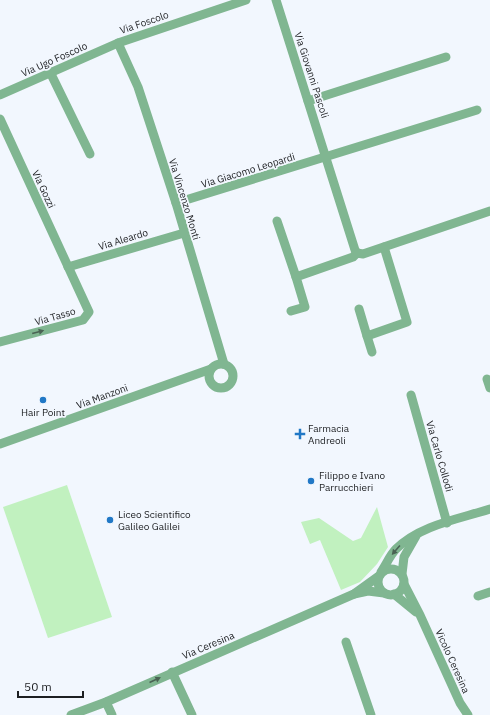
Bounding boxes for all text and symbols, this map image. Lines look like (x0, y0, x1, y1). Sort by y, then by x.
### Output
street label: Via Foscolo (118, 8, 171, 37)
street label: Via Giovanni Pascoli (291, 31, 332, 120)
street label: Via Ugo Foscolo (19, 39, 90, 80)
street label: Via Giacomo Leopardi (200, 150, 297, 191)
street label: Via Vincenzo Monti (166, 157, 203, 242)
street label: Via Gozzi (29, 168, 58, 210)
street label: Via Aleardo (97, 226, 150, 253)
street label: Via Tasso (33, 304, 77, 329)
one-way arrow (32, 329, 44, 335)
street label: Via Manzoni (75, 381, 130, 412)
marker: Hair Point (38, 395, 48, 405)
place label: Hair Point (21, 406, 66, 419)
street label: Via Carlo Collodi (423, 419, 456, 493)
place label: Farmacia Andreoli (308, 422, 350, 447)
marker: Farmacia Andreoli (295, 429, 305, 439)
place label: Filippo e Ivano Parrucchieri (319, 469, 386, 494)
marker: Filippo e Ivano Parrucchieri (306, 476, 316, 486)
place label: Liceo Scientifico Galileo Galilei (118, 508, 191, 533)
marker: Liceo Scientifico Galileo Galilei (105, 515, 115, 525)
one-way arrow (392, 544, 401, 555)
street label: Vicolo Ceresina (433, 627, 473, 696)
street label: Via Ceresina (180, 628, 237, 662)
scale bar (18, 673, 83, 699)
one-way arrow (149, 677, 160, 683)
text: 50 m (24, 679, 52, 694)

